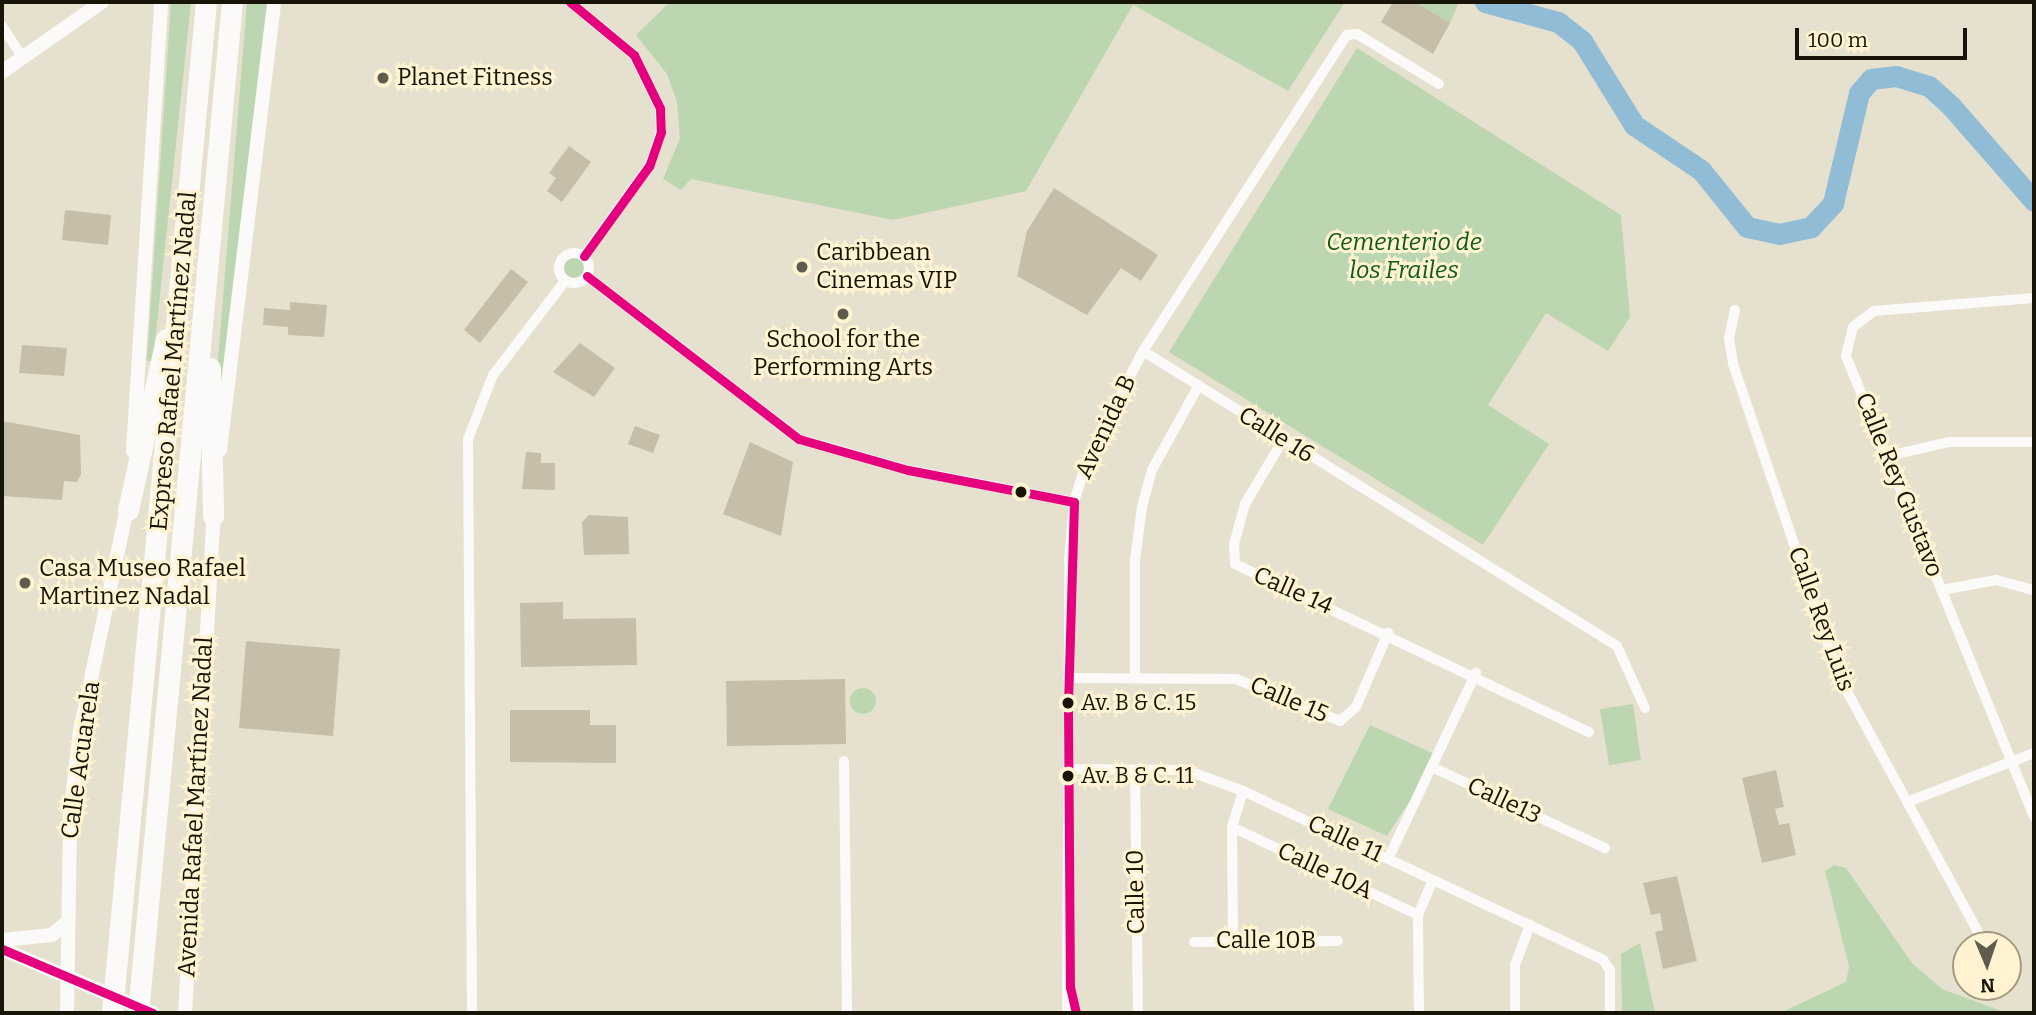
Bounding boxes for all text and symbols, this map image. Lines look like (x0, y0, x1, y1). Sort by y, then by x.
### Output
scale bar (1798, 14, 1969, 58)
text: 100 m (1808, 27, 1868, 53)
place label: Planet Fitness (397, 64, 553, 92)
marker: Planet Fitness (375, 70, 391, 86)
street label: Expreso Rafael Martínez Nadal (145, 190, 203, 532)
park label: Cementerio de los Frailes (1326, 229, 1482, 285)
place label: Caribbean Cinemas VIP (816, 239, 957, 295)
marker: Caribbean Cinemas VIP (794, 259, 810, 275)
marker: School for the Performing Arts (835, 306, 851, 322)
place label: School for the Performing Arts (753, 326, 933, 382)
street label: Avenida B (1070, 371, 1142, 483)
street label: Calle Rey Gustavo (1849, 389, 1949, 581)
street label: Calle 16 (1233, 401, 1319, 469)
unlabelled marker (1014, 485, 1028, 499)
street label: Calle Rey Luis (1782, 543, 1860, 695)
place label: Casa Museo Rafael Martinez Nadal (39, 555, 246, 611)
street label: Calle 14 (1249, 561, 1337, 621)
marker: Casa Museo Rafael Martinez Nadal (17, 575, 33, 591)
street label: Avenida Rafael Martínez Nadal (173, 636, 219, 978)
street label: Calle 15 (1245, 671, 1333, 729)
street label: Calle Acuarela (56, 679, 106, 841)
place label: Av. B & C. 15 (1081, 690, 1196, 716)
marker: Av. B & C. 15 (1061, 696, 1075, 710)
place label: Av. B & C. 11 (1081, 763, 1193, 789)
marker: Av. B & C. 11 (1061, 769, 1075, 783)
street label: Calle13 (1462, 771, 1546, 831)
street label: Calle 11 (1303, 809, 1387, 869)
street label: Calle 10A (1273, 836, 1377, 906)
street label: Calle 10 (1121, 849, 1151, 935)
street label: Calle 10B (1216, 927, 1316, 955)
north arrow (1952, 931, 2022, 1001)
text: N (1980, 974, 1995, 997)

